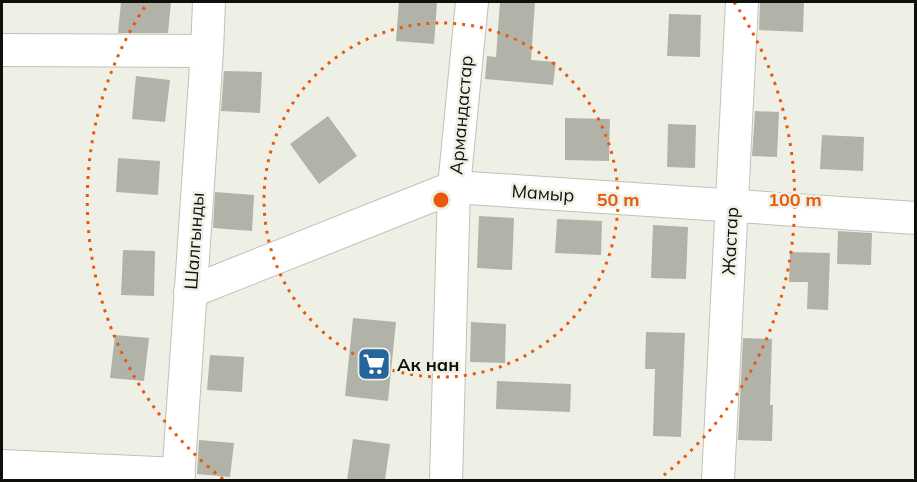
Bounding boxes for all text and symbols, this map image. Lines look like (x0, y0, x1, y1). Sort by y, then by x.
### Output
street label: Армандастар (444, 55, 478, 175)
street label: Мамыр (511, 179, 575, 207)
text: 50 m (597, 188, 639, 211)
text: 100 m (768, 188, 822, 211)
centre of rings (431, 190, 451, 210)
street label: Шалгынды (179, 192, 209, 290)
street label: Жастар (717, 206, 743, 276)
supermarket icon: Ак нан (356, 346, 392, 382)
place label: Ак нан (397, 353, 459, 376)

